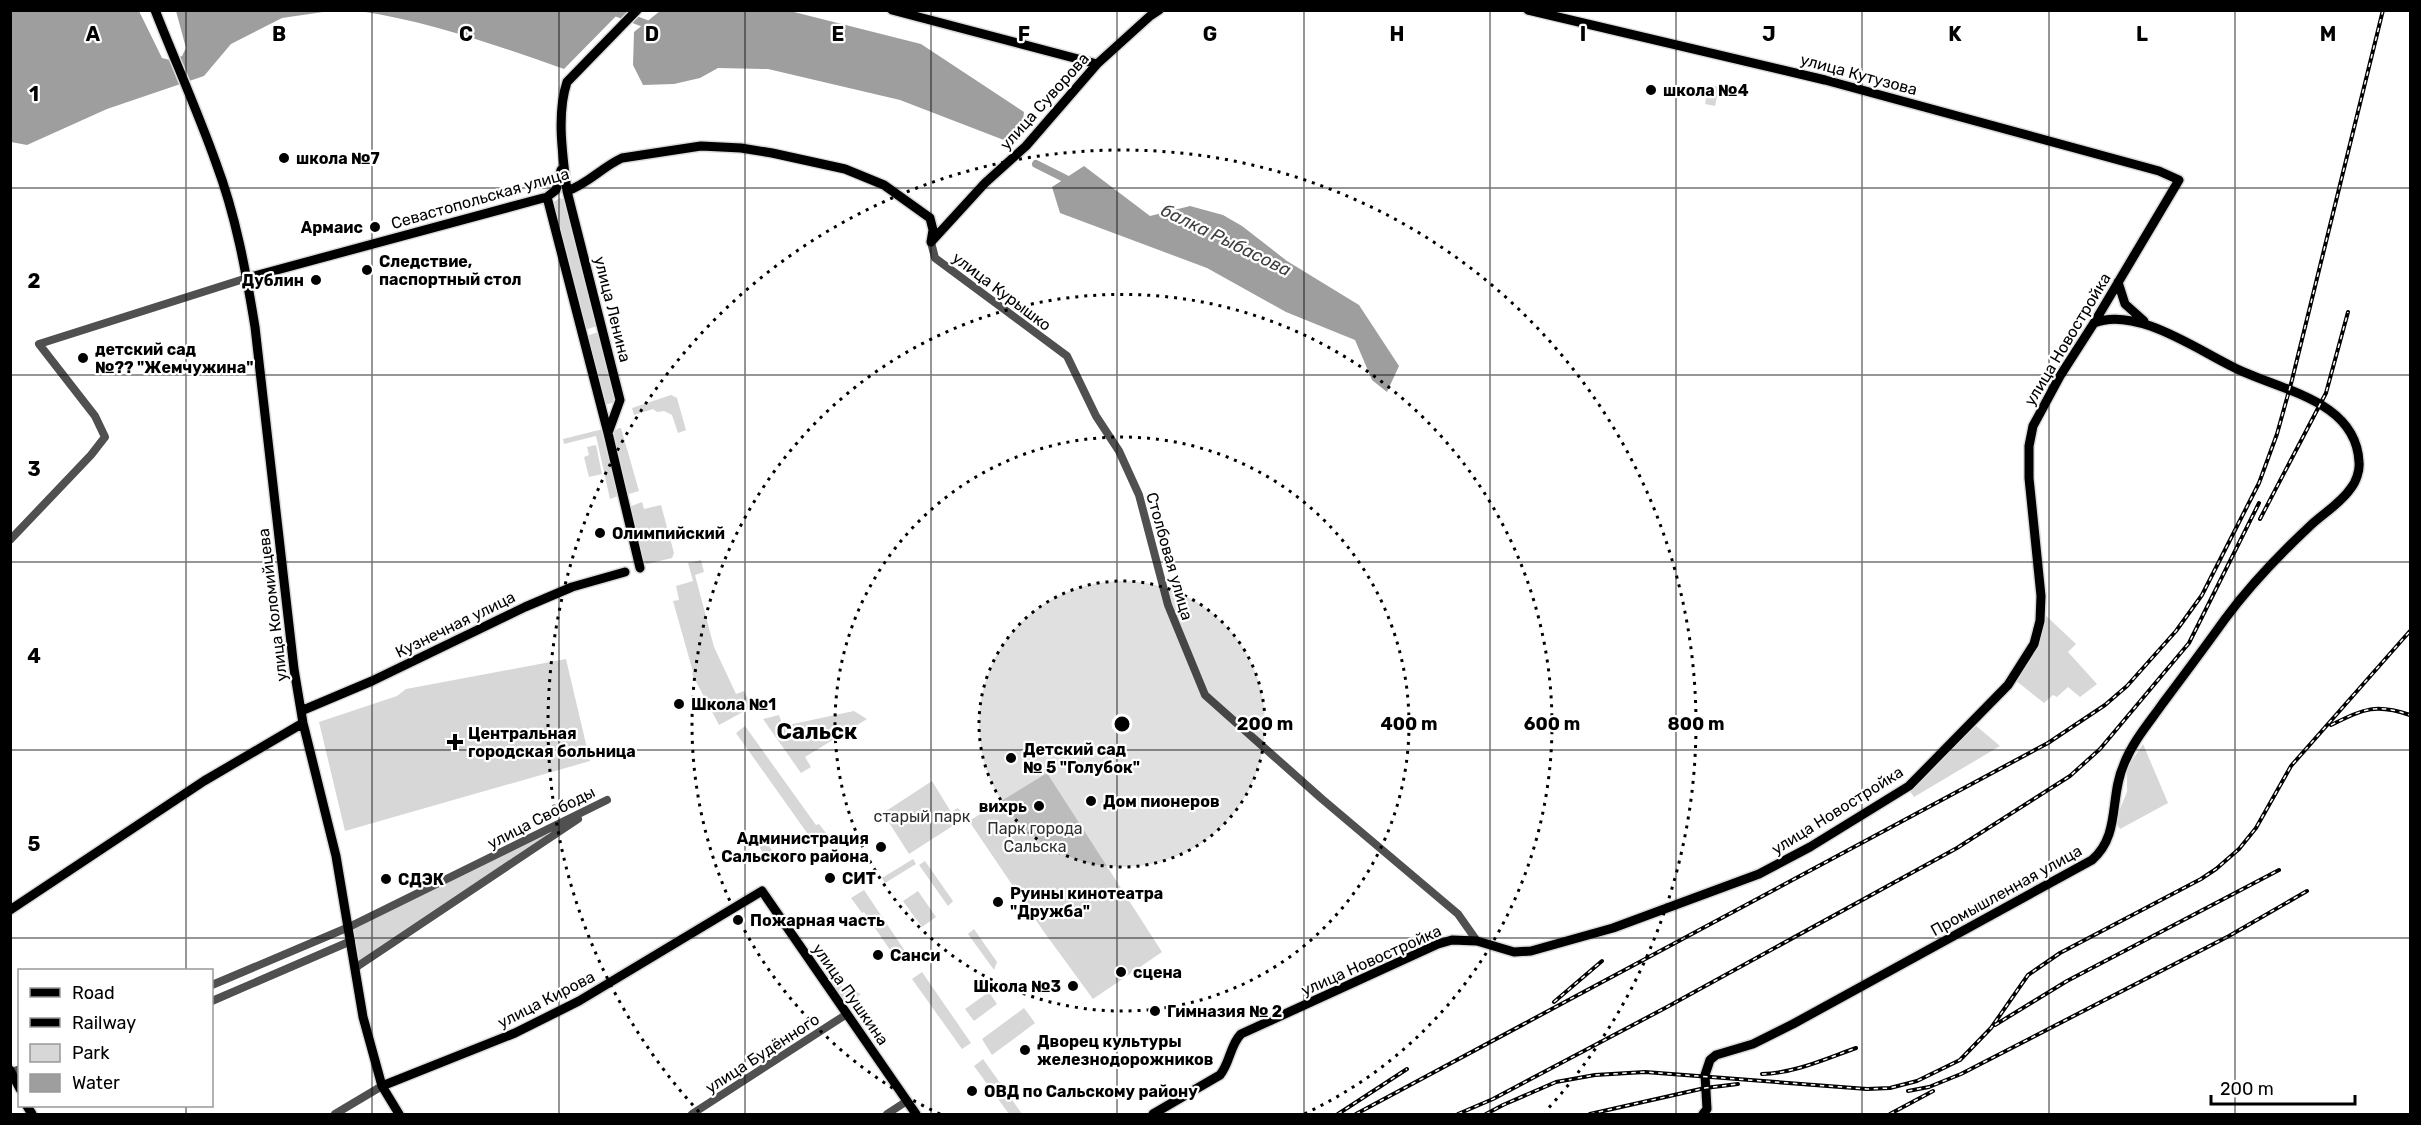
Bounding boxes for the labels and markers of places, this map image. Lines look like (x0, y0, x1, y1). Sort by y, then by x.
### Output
place label: школа №4 (1663, 81, 1749, 100)
marker: школа №4 (1644, 83, 1658, 97)
place label: школа №7 (296, 149, 380, 168)
marker: школа №7 (277, 151, 291, 165)
place label: Армаис (301, 218, 363, 237)
marker: Армаис (368, 220, 382, 234)
place label: Следствие, паспортный стол (379, 252, 522, 289)
marker: Следствие, паспортный стол (360, 263, 374, 277)
place label: Дублин (242, 271, 304, 290)
marker: Дублин (309, 273, 323, 287)
place label: детский сад №?? "Жемчужина" (95, 340, 253, 377)
marker: детский сад №?? "Жемчужина" (76, 351, 90, 365)
place label: Олимпийский (612, 524, 725, 543)
marker: Олимпийский (593, 526, 607, 540)
place label: Школа №1 (691, 695, 776, 714)
marker: Школа №1 (672, 697, 686, 711)
centre of rings (1112, 714, 1132, 734)
place label: Центральная городская больница (468, 724, 636, 761)
marker: Центральная городская больница (446, 733, 464, 751)
place label: Детский сад № 5 "Голубок" (1023, 740, 1140, 777)
marker: Детский сад № 5 "Голубок" (1004, 751, 1018, 765)
place label: Дом пионеров (1103, 792, 1220, 811)
marker: Дом пионеров (1084, 794, 1098, 808)
place label: вихрь (979, 797, 1027, 816)
marker: вихрь (1032, 799, 1046, 813)
place label: Администрация Сальского района (721, 829, 869, 866)
marker: Администрация Сальского района (874, 840, 888, 854)
place label: СИТ (842, 869, 876, 888)
place label: СДЭК (398, 870, 444, 889)
marker: СИТ (823, 871, 837, 885)
marker: СДЭК (379, 872, 393, 886)
place label: Руины кинотеатра "Дружба" (1010, 884, 1163, 921)
marker: Руины кинотеатра "Дружба" (991, 895, 1005, 909)
place label: Пожарная часть (750, 911, 885, 930)
marker: Пожарная часть (731, 913, 745, 927)
place label: Санси (890, 946, 941, 965)
marker: Санси (871, 948, 885, 962)
place label: сцена (1133, 963, 1182, 982)
marker: сцена (1114, 965, 1128, 979)
place label: Школа №3 (973, 977, 1061, 996)
marker: Школа №3 (1066, 979, 1080, 993)
place label: Гимназия № 2 (1167, 1002, 1282, 1021)
marker: Гимназия № 2 (1148, 1004, 1162, 1018)
place label: Дворец культуры железнодорожников (1037, 1032, 1213, 1069)
marker: Дворец культуры железнодорожников (1018, 1043, 1032, 1057)
place label: ОВД по Сальскому району (984, 1082, 1198, 1101)
marker: ОВД по Сальскому району (965, 1084, 979, 1098)

